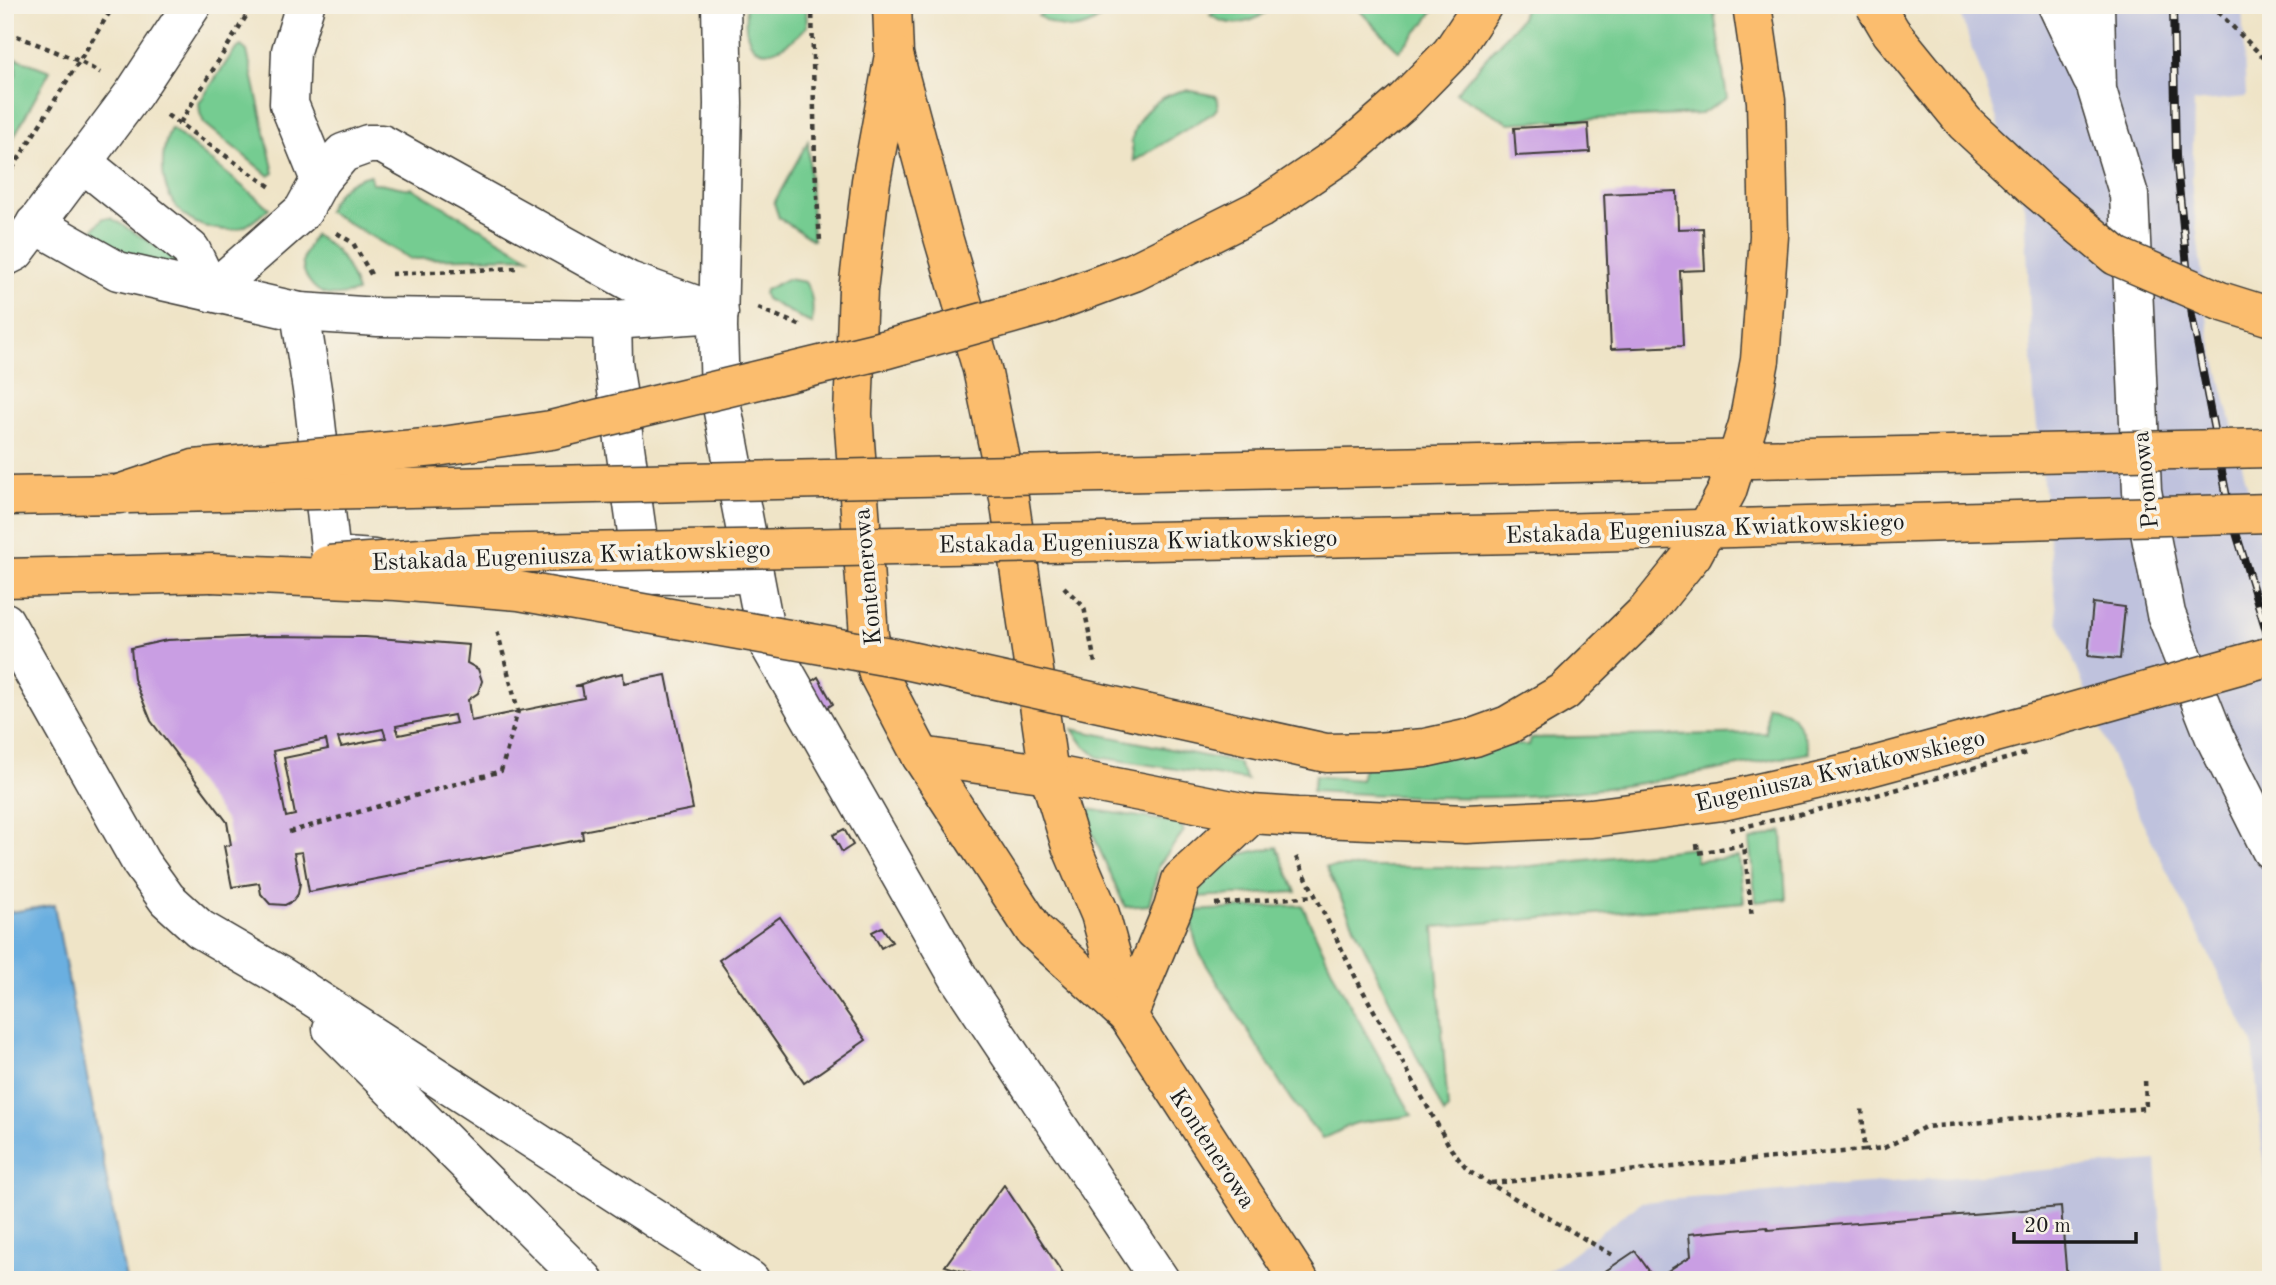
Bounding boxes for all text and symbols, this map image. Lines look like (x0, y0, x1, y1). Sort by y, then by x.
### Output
street label: Promowa (2130, 429, 2164, 530)
street label: Kontenerowa (851, 507, 887, 646)
street label: Estakada Eugeniusza Kwiatkowskiego (1505, 511, 1905, 549)
street label: Estakada Eugeniusza Kwiatkowskiego (938, 528, 1338, 558)
street label: Estakada Eugeniusza Kwiatkowskiego (371, 538, 771, 576)
street label: Eugeniusza Kwiatkowskiego (1693, 727, 1988, 817)
street label: Kontenerowa (1164, 1085, 1259, 1213)
scale bar (2014, 1201, 2136, 1245)
text: 20 m (2024, 1216, 2071, 1237)

